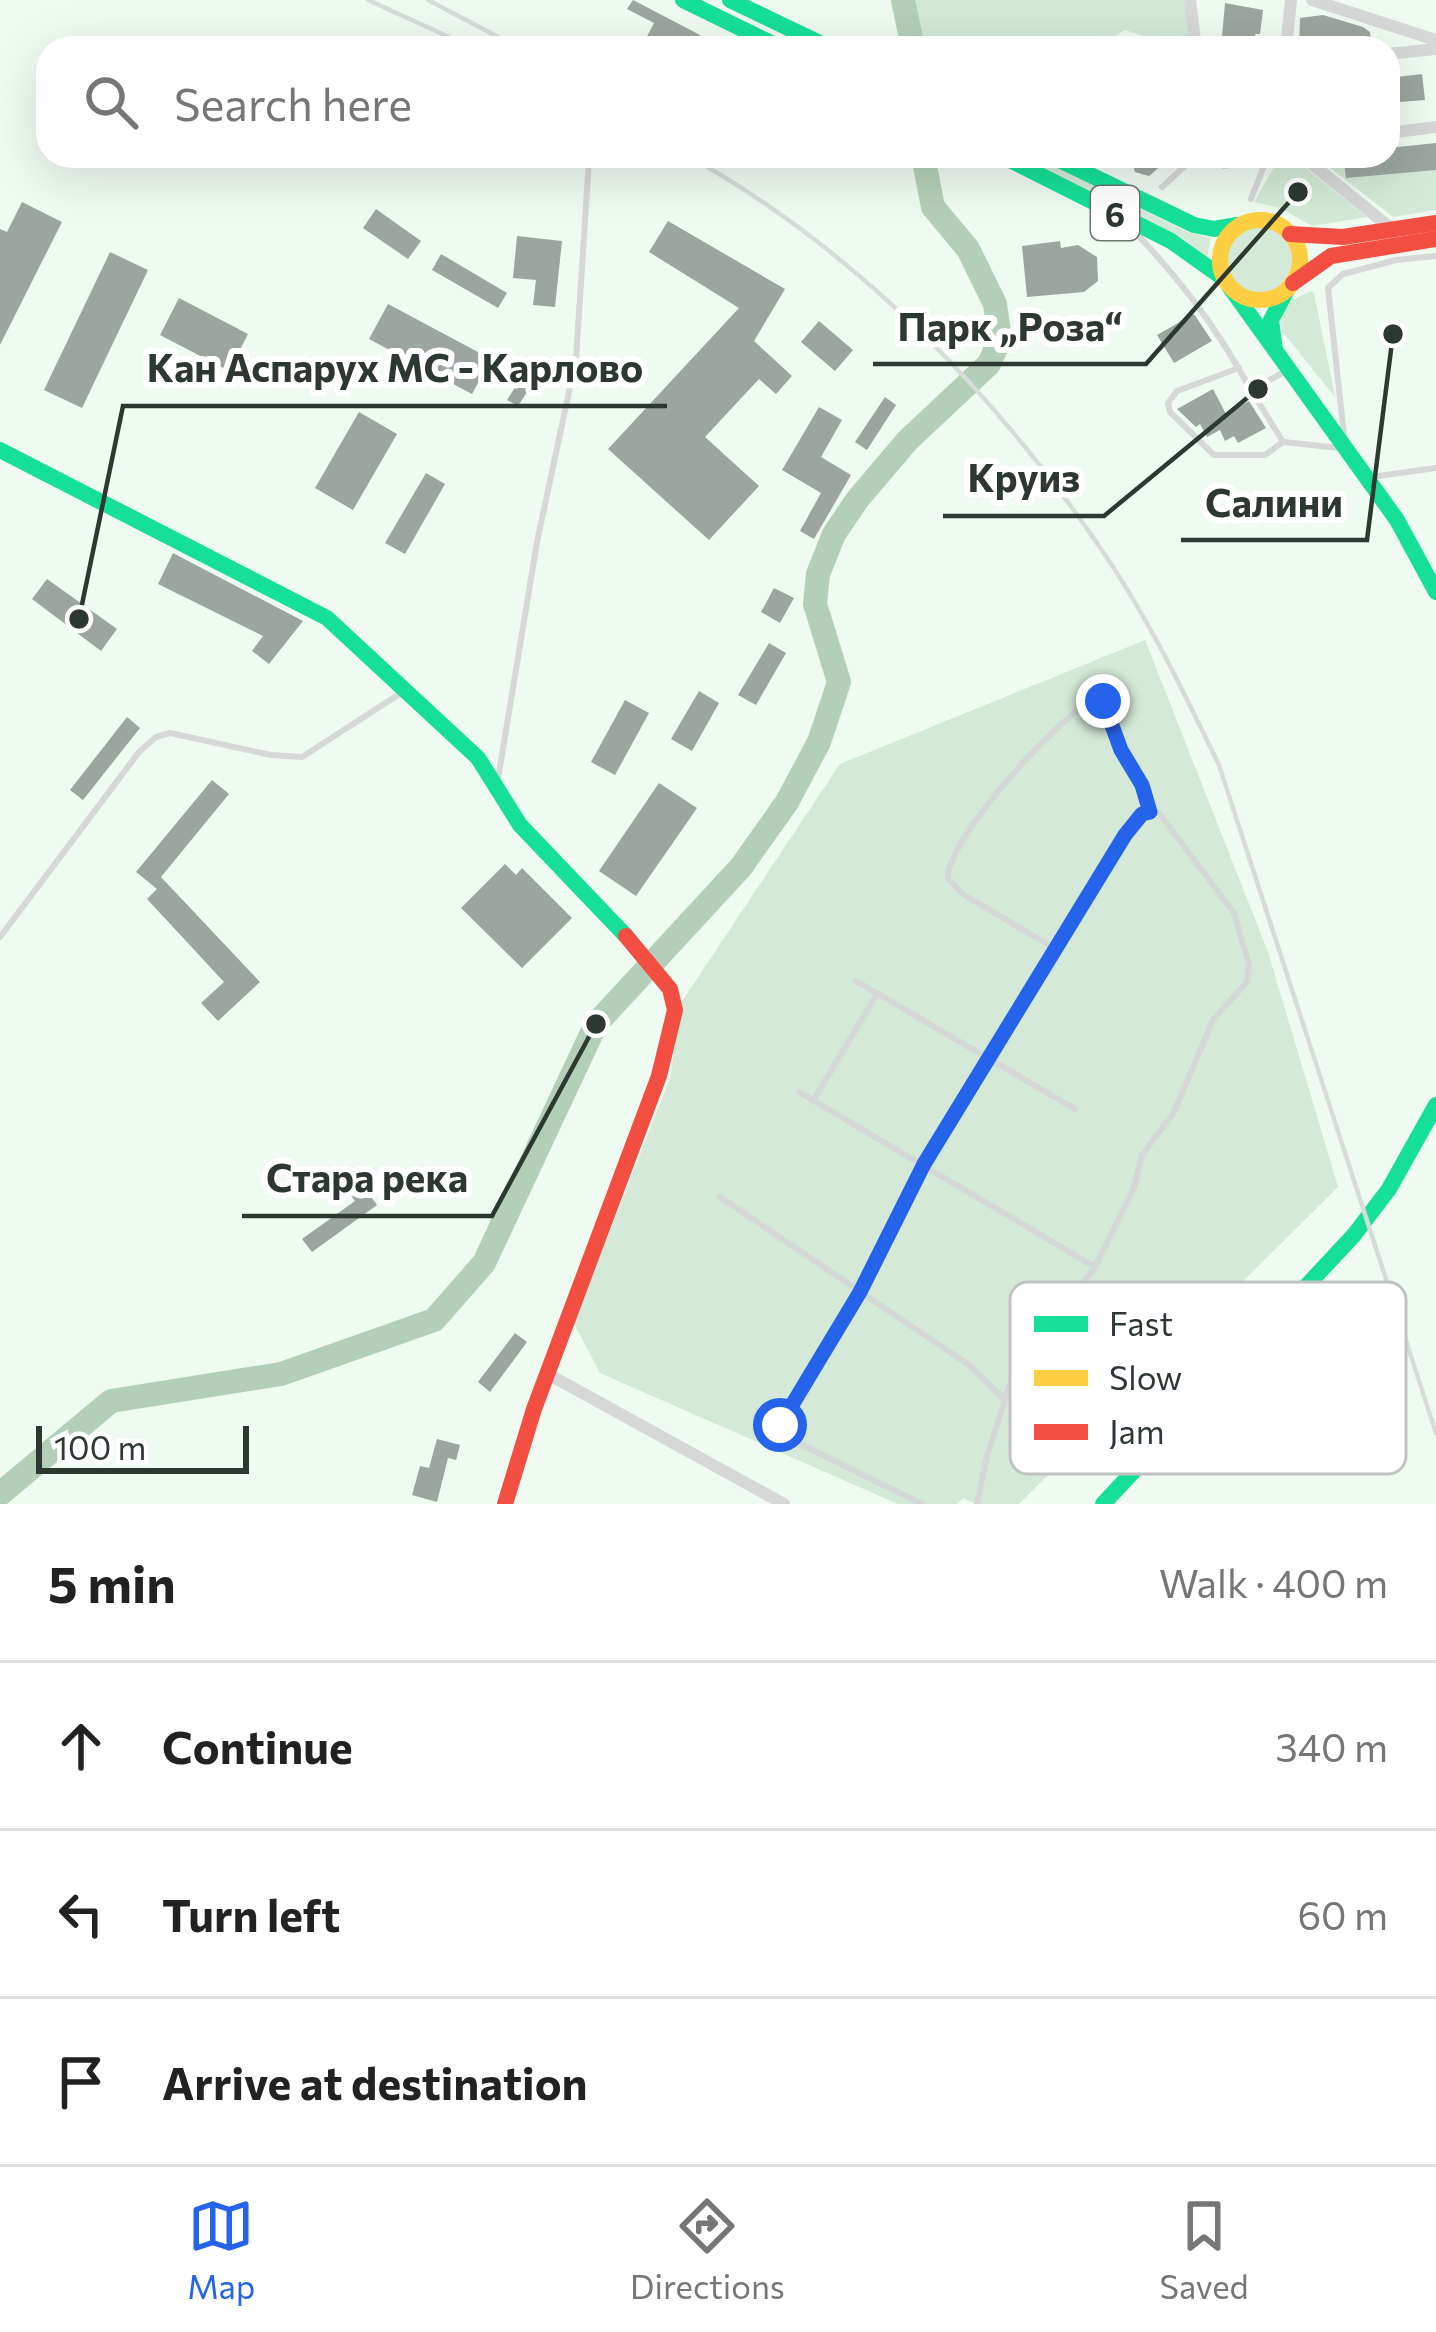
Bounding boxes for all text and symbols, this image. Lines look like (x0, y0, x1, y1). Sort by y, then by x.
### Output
search box (36, 36, 1400, 168)
icon: search (78, 69, 144, 135)
text: Search here (174, 75, 412, 130)
road number: 6 (1091, 186, 1139, 240)
callout: Парк „Роза“ (873, 289, 1146, 364)
text: Парк „Роза“ (898, 301, 1123, 349)
callout: Кан Аспарух МС - Карлово (123, 331, 667, 406)
text: Кан Аспарух МС - Карлово (147, 342, 643, 390)
callout: Круиз (943, 441, 1104, 516)
text: Круиз (968, 452, 1080, 500)
callout: Салини (1181, 465, 1367, 540)
text: Салини (1205, 477, 1343, 525)
route end (1076, 674, 1130, 728)
callout: Стара река (242, 1141, 492, 1216)
text: Стара река (266, 1152, 468, 1200)
legend (1010, 1282, 1406, 1474)
text: Fast (1109, 1302, 1173, 1343)
text: Slow (1109, 1356, 1182, 1397)
route start (753, 1398, 807, 1452)
text: Jam (1109, 1410, 1165, 1451)
scale bar (36, 1420, 249, 1473)
text: 100 m (54, 1426, 146, 1467)
text: 5 min (48, 1551, 176, 1614)
text: Walk · 400 m (1159, 1558, 1388, 1606)
icon: ahead (48, 1713, 114, 1779)
text: Continue (162, 1718, 353, 1773)
text: 340 m (1275, 1722, 1388, 1770)
icon: left (48, 1881, 114, 1947)
text: Turn left (162, 1886, 340, 1941)
text: 60 m (1297, 1890, 1388, 1938)
icon: arrive (48, 2049, 114, 2115)
text: Arrive at destination (162, 2054, 588, 2109)
tab: Map (187, 2193, 255, 2306)
tab: Directions (630, 2193, 785, 2306)
tab: Saved (1160, 2193, 1249, 2306)

